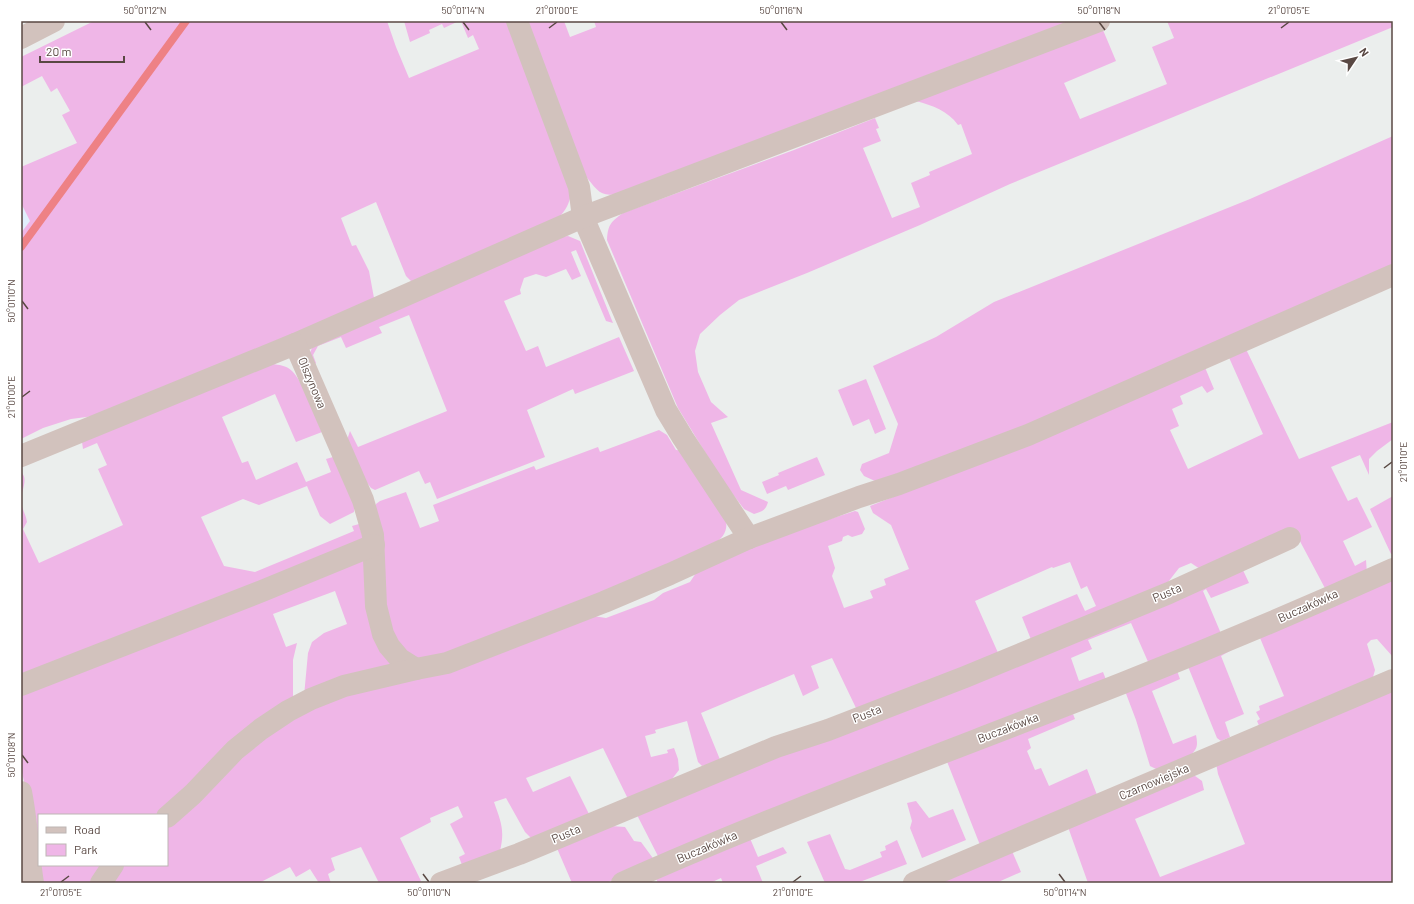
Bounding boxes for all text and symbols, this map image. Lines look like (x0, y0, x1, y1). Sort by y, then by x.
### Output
text: 50°01'12"N (123, 4, 167, 16)
text: 50°01'14"N (441, 4, 485, 16)
text: 21°01'00"E (536, 4, 578, 16)
text: 50°01'16"N (760, 4, 802, 16)
text: 50°01'18"N (1078, 4, 1120, 16)
text: 21°01'05"E (1268, 4, 1310, 16)
scale bar (40, 38, 124, 64)
north arrow (1336, 38, 1376, 78)
text: 20 m (46, 44, 72, 58)
text: N (1357, 45, 1372, 59)
text: 50°01'10"N (5, 279, 17, 323)
street label: Olszynowa (296, 355, 330, 410)
text: 21°01'00"E (5, 376, 17, 418)
text: 21°01'10"E (1397, 442, 1409, 482)
street label: Pusta (1150, 580, 1183, 604)
street label: Buczakówka (1275, 586, 1340, 625)
street label: Pusta (850, 701, 883, 725)
street label: Buczakówka (975, 709, 1040, 745)
text: 50°01'08"N (5, 732, 17, 778)
street label: Czarnowiejska (1117, 760, 1191, 802)
legend (38, 814, 168, 866)
street label: Pusta (549, 821, 582, 845)
text: Road (74, 822, 101, 836)
street label: Buczakówka (674, 827, 739, 865)
text: Park (74, 842, 98, 856)
text: 21°01'05"E (40, 886, 82, 898)
text: 50°01'10"N (407, 886, 451, 898)
text: 21°01'10"E (773, 886, 813, 898)
text: 50°01'14"N (1043, 886, 1087, 898)

